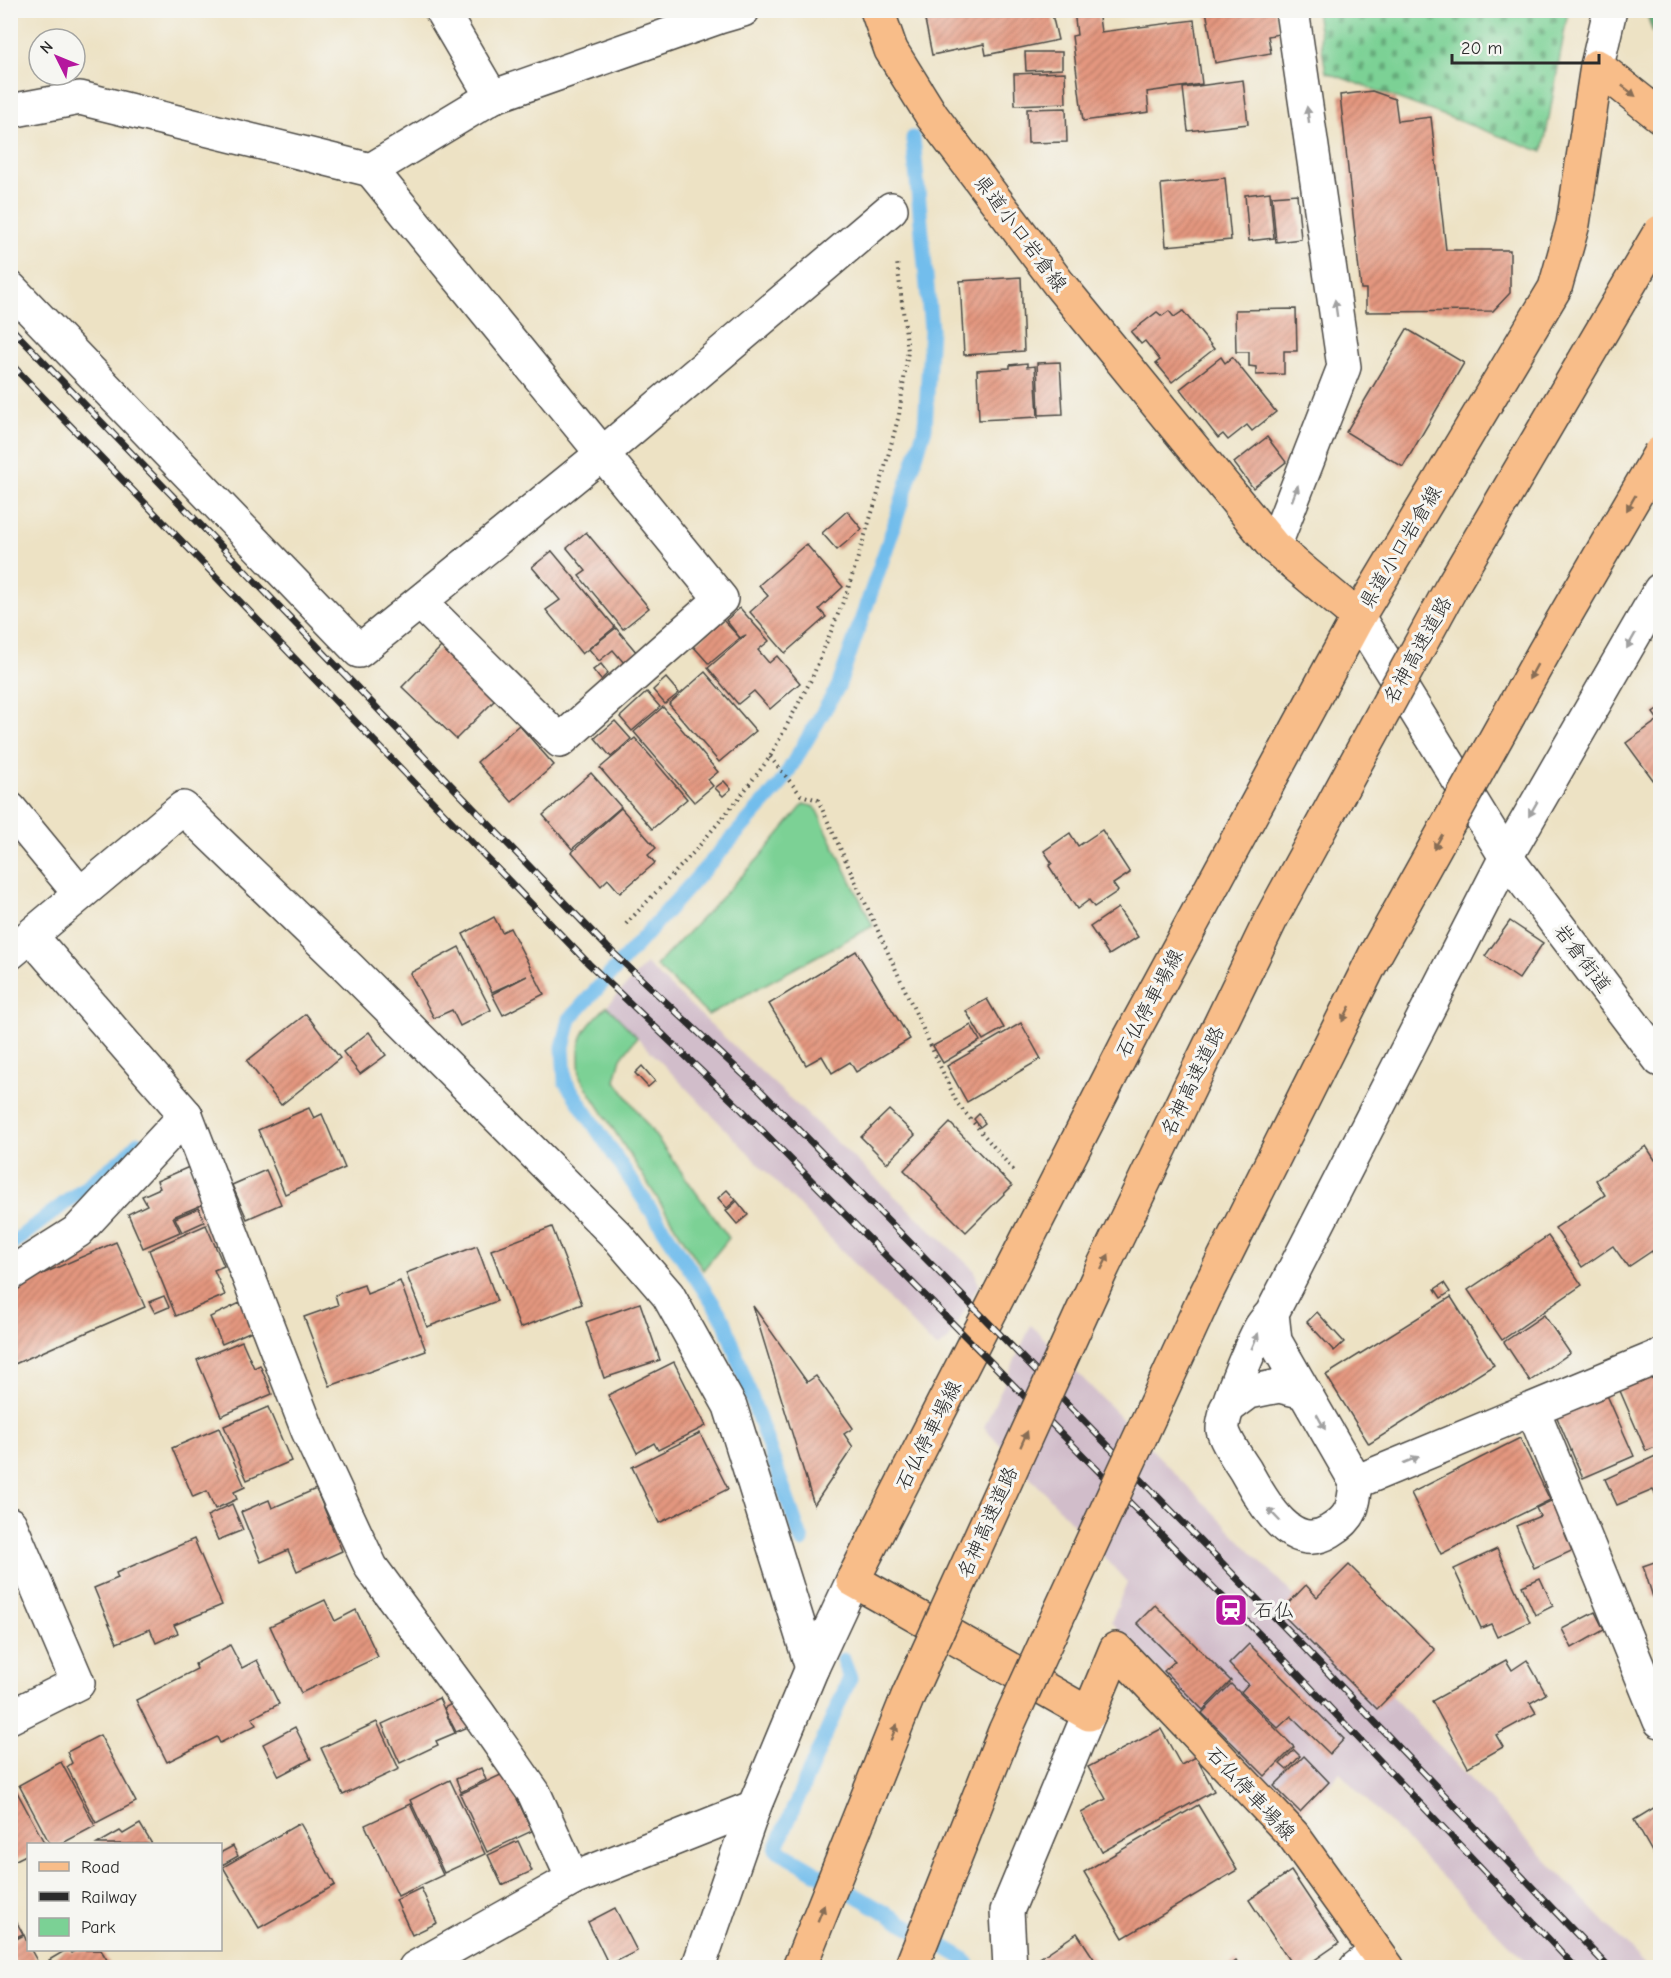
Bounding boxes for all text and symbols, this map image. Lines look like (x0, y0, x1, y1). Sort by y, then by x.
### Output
north arrow (27, 27, 87, 87)
scale bar (1452, 27, 1599, 65)
text: N (37, 37, 57, 57)
text: 20 m (1461, 38, 1502, 59)
one-way arrow (1621, 84, 1637, 97)
one-way arrow (1303, 105, 1312, 124)
street label: 県道小口岩倉線 (969, 170, 1072, 296)
one-way arrow (1331, 298, 1340, 317)
street label: 県道小口岩倉線 (1355, 481, 1446, 613)
one-way arrow (1290, 483, 1300, 501)
one-way arrow (1626, 495, 1636, 512)
street label: 名神高速道路 (1378, 592, 1457, 708)
one-way arrow (1626, 633, 1636, 650)
one-way arrow (1528, 663, 1538, 680)
one-way arrow (1528, 801, 1538, 818)
one-way arrow (1433, 834, 1443, 851)
street label: 岩倉街道 (1549, 919, 1616, 997)
street label: 石仏停車場線 (1111, 945, 1188, 1062)
one-way arrow (1341, 1005, 1350, 1022)
street label: 名神高速道路 (1156, 1022, 1229, 1140)
one-way arrow (1100, 1253, 1110, 1270)
one-way arrow (1250, 1331, 1260, 1349)
street label: 石仏停車場線 (891, 1377, 966, 1494)
one-way arrow (1316, 1414, 1326, 1431)
one-way arrow (1020, 1430, 1030, 1448)
one-way arrow (1402, 1455, 1420, 1465)
street label: 名神高速道路 (953, 1463, 1022, 1582)
one-way arrow (1267, 1507, 1281, 1522)
station icon: 石仏 (1213, 1592, 1249, 1628)
place label: 石仏 (1254, 1599, 1294, 1622)
one-way arrow (890, 1723, 899, 1741)
street label: 石仏停車場線 (1201, 1742, 1300, 1845)
legend (27, 1843, 222, 1951)
text: Road (81, 1857, 120, 1878)
text: Railway (81, 1887, 138, 1908)
one-way arrow (817, 1904, 826, 1922)
text: Park (81, 1917, 116, 1938)

